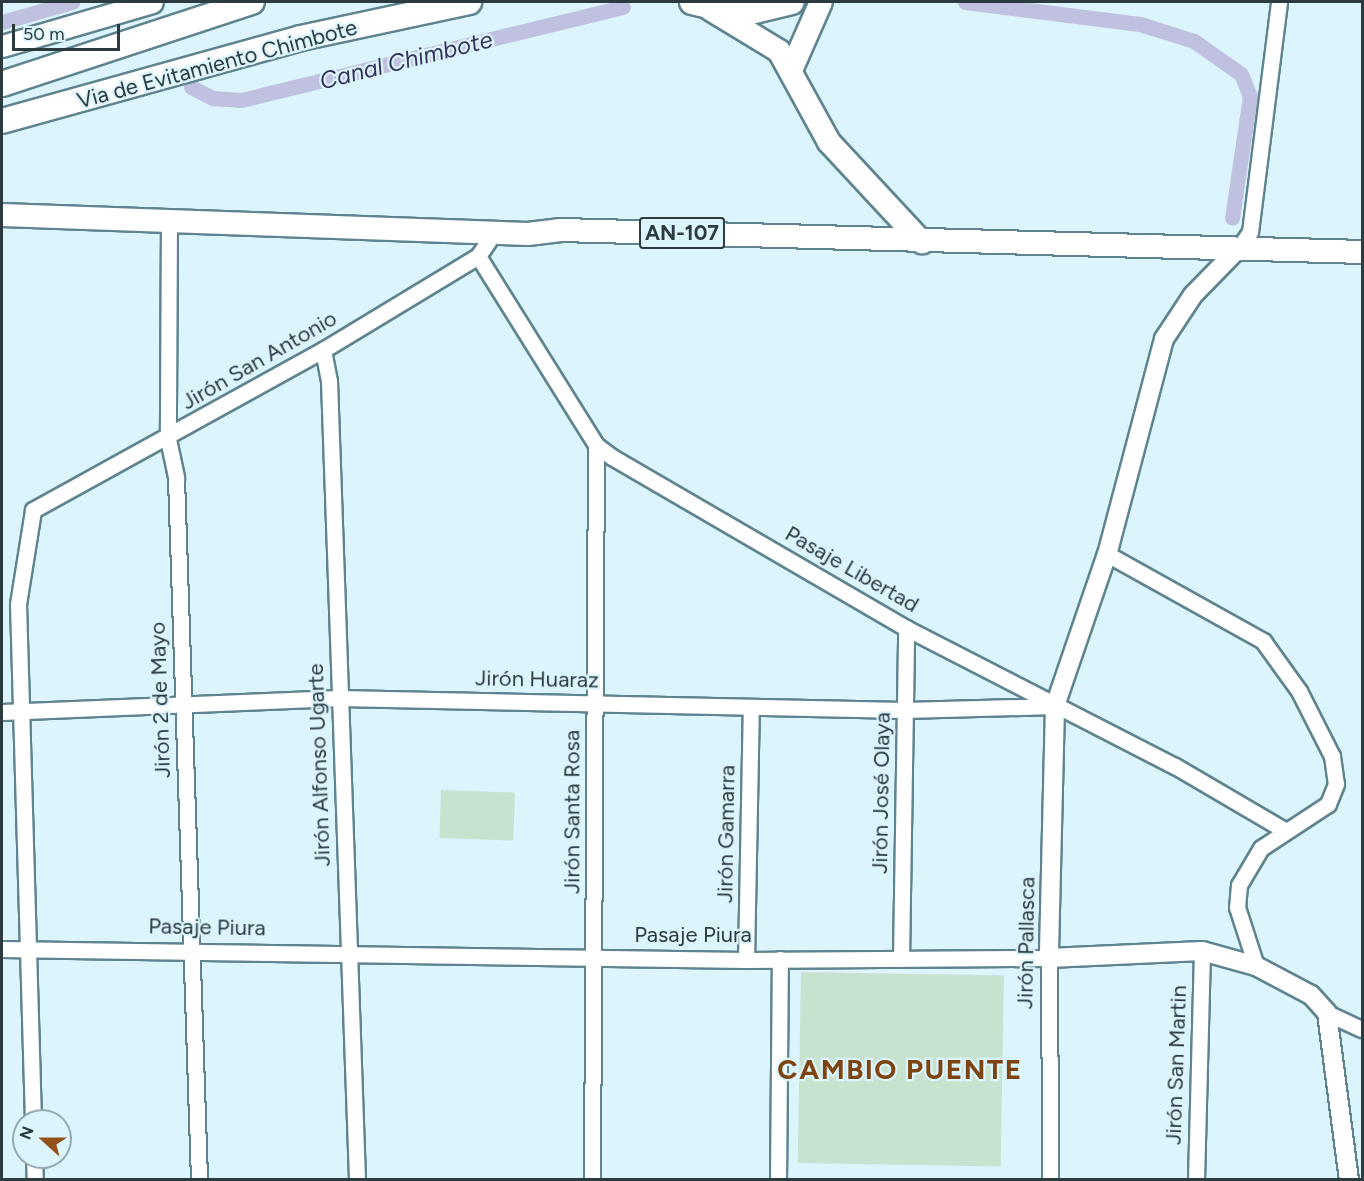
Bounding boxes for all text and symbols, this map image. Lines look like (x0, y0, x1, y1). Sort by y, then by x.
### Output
scale bar (15, 12, 123, 50)
street label: Via de Evitamiento Chimbote (74, 14, 360, 114)
text: 50 m (23, 23, 65, 45)
water label: Canal Chimbote (317, 25, 495, 95)
road number: AN-107 (638, 215, 726, 251)
street label: Jirón San Antonio (177, 305, 341, 415)
street label: Pasaje Libertad (781, 520, 923, 618)
street label: Jirón 2 de Mayo (144, 622, 176, 778)
street label: Jirón Alfonso Ugarte (302, 663, 336, 867)
street label: Jirón Huaraz (475, 665, 599, 693)
street label: Jirón José Olaya (866, 712, 896, 874)
street label: Jirón Santa Rosa (559, 730, 585, 894)
street label: Jirón Gamarra (712, 765, 740, 903)
street label: Jirón Pallasca (1012, 877, 1040, 1009)
street label: Pasaje Piura (148, 913, 266, 941)
street label: Pasaje Piura (634, 922, 752, 948)
street label: Jirón San Martin (1160, 985, 1192, 1145)
district label: CAMBIO PUENTE (777, 1052, 1023, 1086)
north arrow (12, 1109, 72, 1169)
text: N (16, 1124, 38, 1142)

